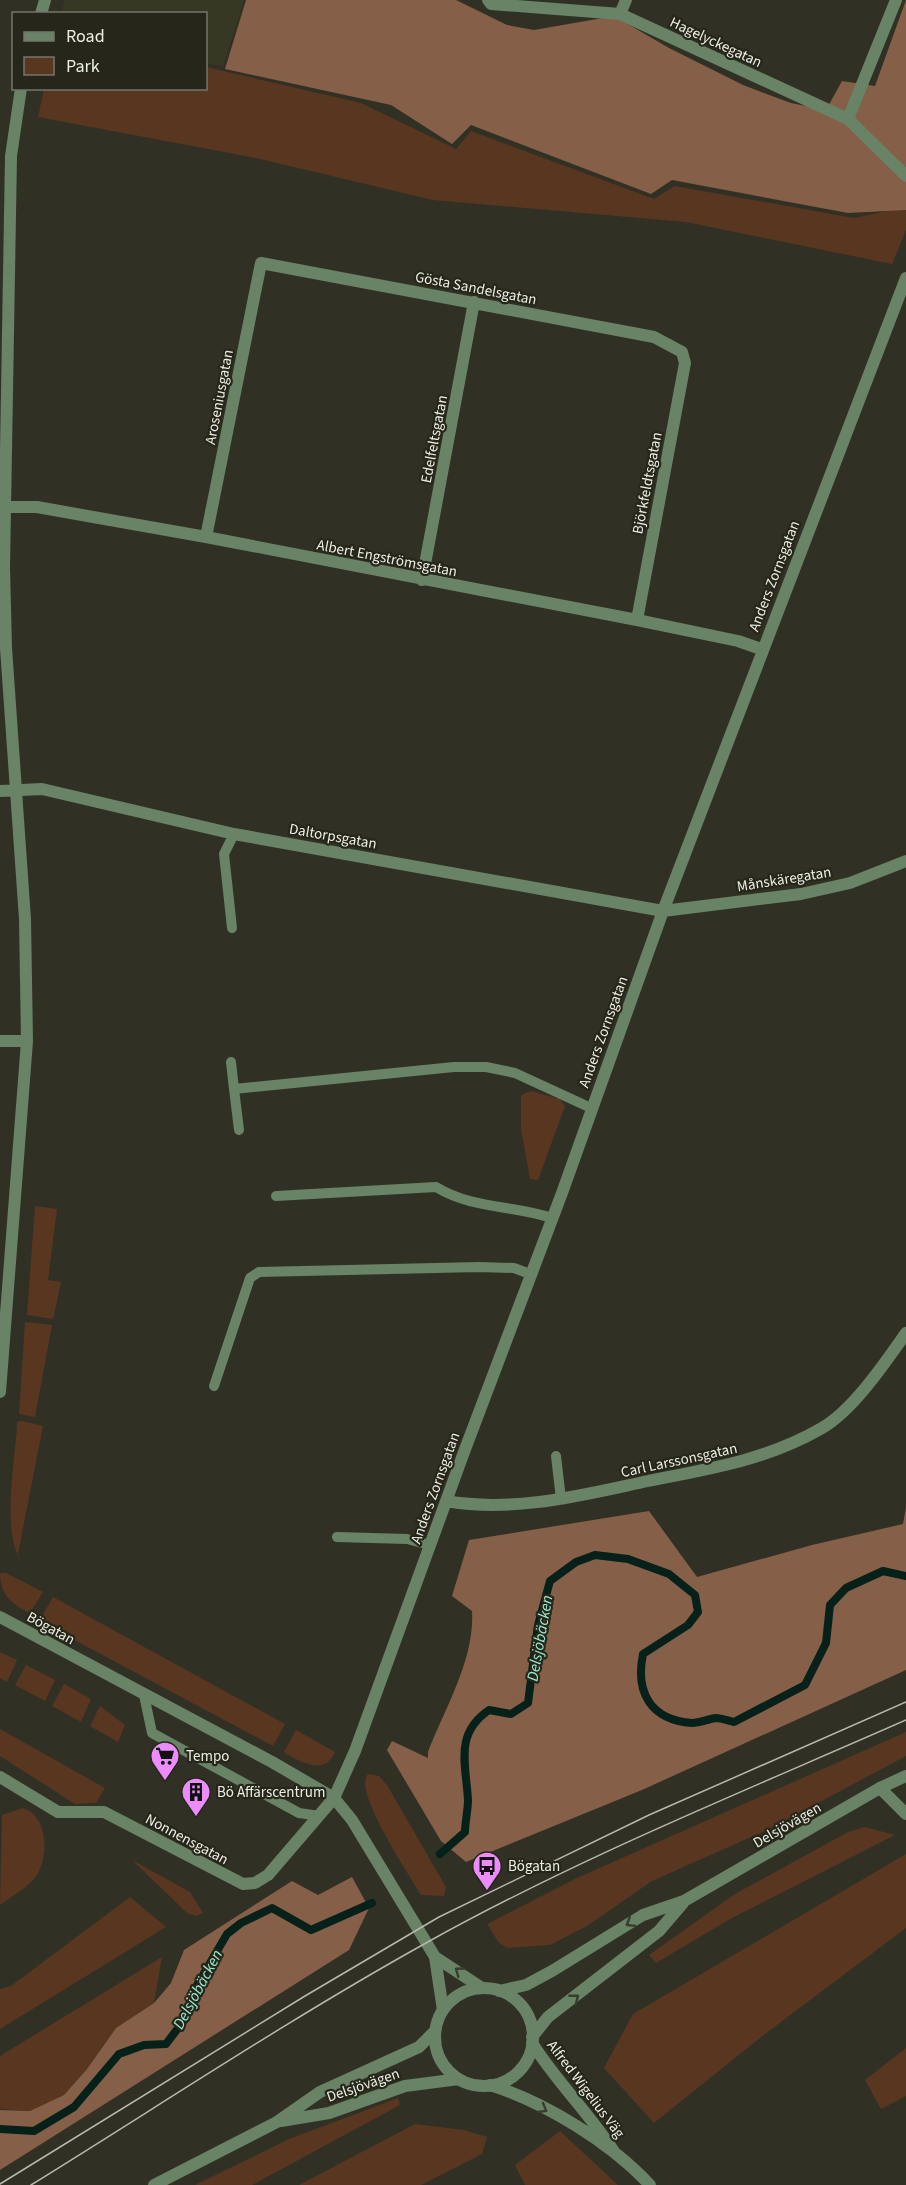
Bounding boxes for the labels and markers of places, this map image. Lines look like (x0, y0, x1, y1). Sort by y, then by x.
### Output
supermarket icon: Tempo (149, 1740, 181, 1782)
place label: Tempo (186, 1746, 229, 1767)
building icon: Bö Affärscentrum (180, 1776, 212, 1818)
place label: Bö Affärscentrum (217, 1782, 325, 1803)
bus stop icon: Bögatan (471, 1850, 503, 1892)
place label: Bögatan (508, 1856, 560, 1877)

